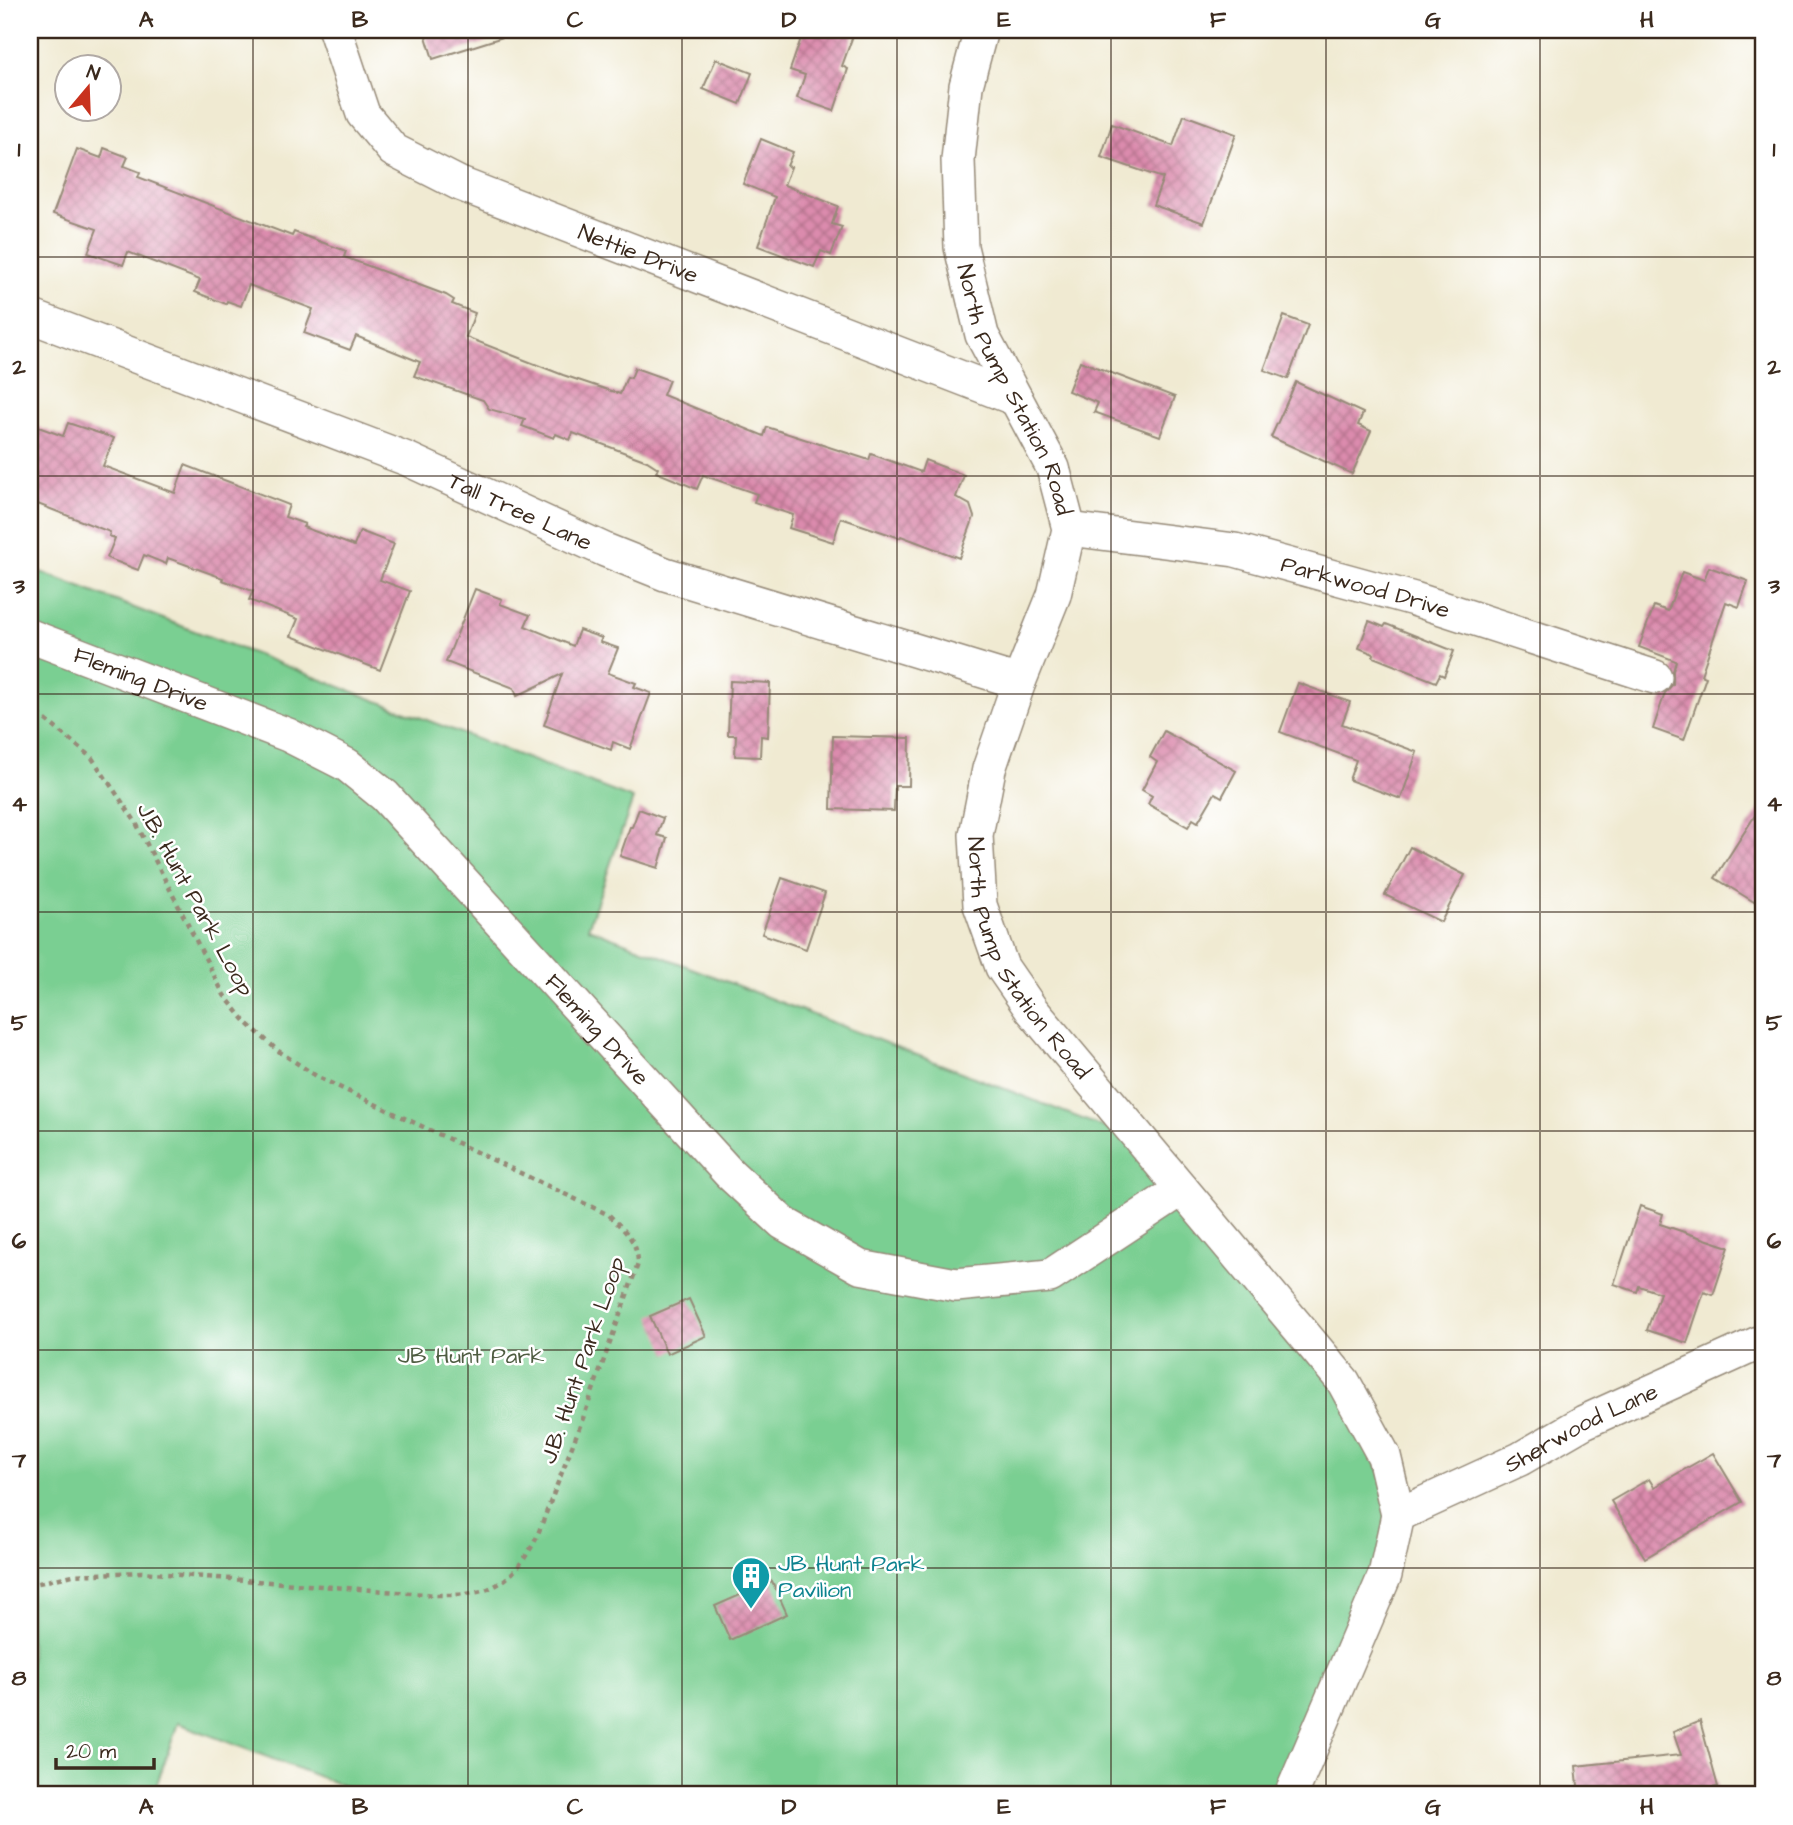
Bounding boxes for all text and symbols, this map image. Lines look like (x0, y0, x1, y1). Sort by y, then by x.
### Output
text: A (139, 4, 154, 36)
text: B (352, 4, 369, 36)
text: C (567, 4, 584, 36)
text: D (782, 4, 797, 36)
text: E (997, 4, 1011, 36)
text: F (1210, 4, 1227, 36)
text: G (1425, 4, 1441, 36)
text: H (1640, 4, 1654, 36)
north arrow (52, 52, 122, 122)
text: N (83, 59, 103, 88)
text: 1 (18, 133, 21, 165)
text: 1 (1773, 133, 1776, 165)
street label: Nettie Drive (574, 216, 703, 292)
street label: North Pump Station Road (949, 261, 1080, 519)
text: 2 (11, 351, 26, 383)
text: 2 (1766, 351, 1781, 383)
street label: Tall Tree Lane (443, 465, 597, 559)
street label: Parkwood Drive (1277, 548, 1454, 627)
text: 3 (12, 570, 25, 602)
text: 3 (1767, 570, 1780, 602)
street label: Fleming Drive (69, 639, 213, 720)
text: 4 (11, 788, 27, 820)
text: 4 (1766, 788, 1782, 820)
street label: J.B. Hunt Park Loop (129, 797, 262, 1002)
street label: North Pump Station Road (959, 836, 1098, 1086)
street label: Fleming Drive (537, 967, 656, 1093)
text: 5 (11, 1007, 28, 1039)
text: 5 (1766, 1007, 1783, 1039)
text: 6 (12, 1225, 27, 1257)
text: 6 (1767, 1225, 1782, 1257)
street label: J.B. Hunt Park Loop (533, 1252, 633, 1468)
park label: JB Hunt Park (398, 1340, 544, 1372)
street label: Sherwood Lane (1500, 1376, 1663, 1481)
text: 7 (11, 1444, 27, 1476)
text: 7 (1766, 1444, 1782, 1476)
place label: JB Hunt Park Pavilion (778, 1548, 925, 1606)
building icon: JB Hunt Park Pavilion (730, 1555, 772, 1610)
text: 8 (12, 1662, 27, 1694)
text: 8 (1767, 1662, 1782, 1694)
scale bar (56, 1727, 154, 1771)
text: 20 m (66, 1737, 117, 1766)
text: A (139, 1791, 154, 1823)
text: B (352, 1791, 369, 1823)
text: C (567, 1791, 584, 1823)
text: D (782, 1791, 797, 1823)
text: E (997, 1791, 1011, 1823)
text: F (1210, 1791, 1227, 1823)
text: G (1425, 1791, 1441, 1823)
text: H (1640, 1791, 1654, 1823)

